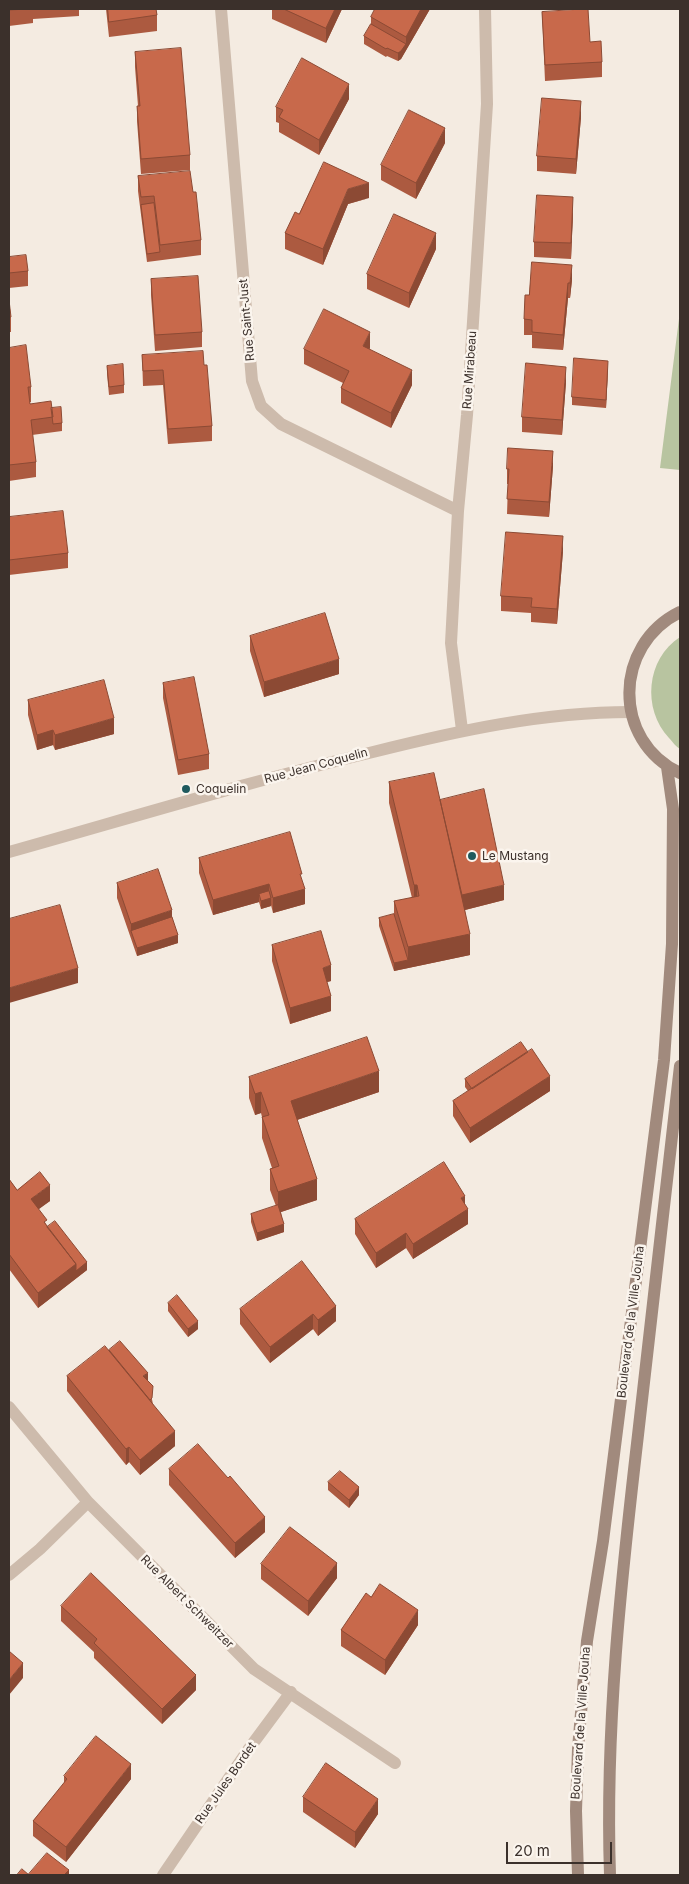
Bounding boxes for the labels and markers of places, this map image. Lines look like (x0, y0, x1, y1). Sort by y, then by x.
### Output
place label: Coquelin (196, 782, 246, 796)
marker: Coquelin (180, 783, 192, 795)
place label: Le Mustang (482, 849, 549, 863)
marker: Le Mustang (466, 850, 478, 862)

